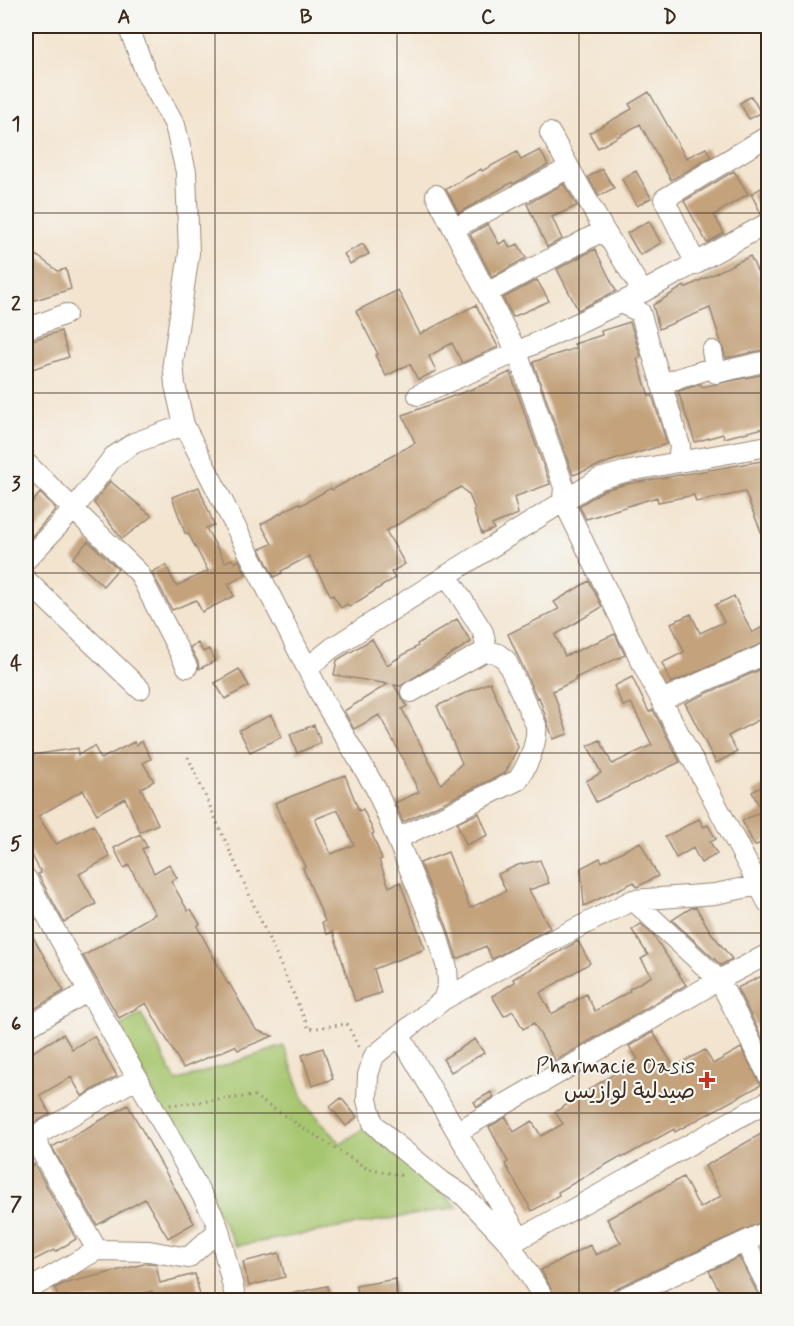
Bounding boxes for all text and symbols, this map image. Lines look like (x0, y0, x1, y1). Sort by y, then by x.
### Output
text: A (117, 4, 131, 31)
text: B (300, 4, 313, 31)
text: C (481, 4, 496, 31)
text: D (663, 4, 677, 31)
text: 1 (12, 111, 20, 138)
text: 2 (11, 291, 21, 318)
text: 3 (11, 471, 21, 498)
text: 4 (10, 651, 22, 678)
text: 5 (10, 831, 22, 858)
text: 6 (11, 1011, 21, 1038)
place label: Pharmacie Oasis صيدلية لوازيس (536, 1053, 695, 1106)
marker: Pharmacie Oasis صيدلية لوازيس (700, 1073, 714, 1087)
text: 7 (10, 1191, 22, 1218)

